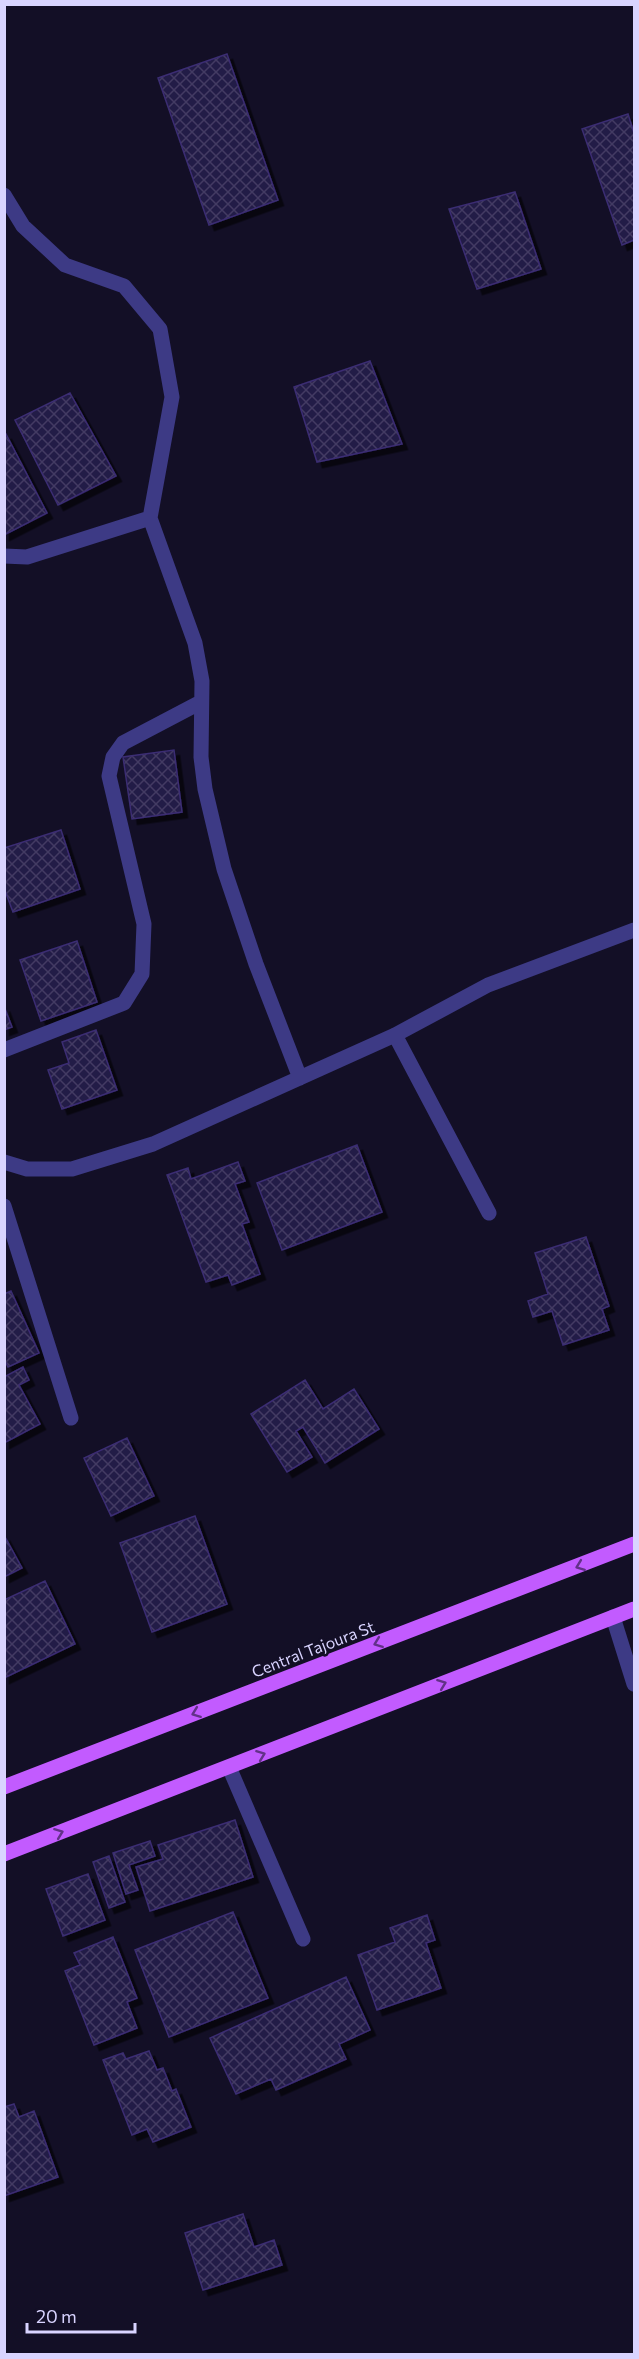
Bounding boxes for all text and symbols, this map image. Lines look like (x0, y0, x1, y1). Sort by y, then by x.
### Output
one-way arrow (575, 1558, 586, 1571)
street label: Central Tajoura St (249, 1616, 377, 1681)
one-way arrow (374, 1636, 385, 1648)
one-way arrow (436, 1679, 447, 1691)
one-way arrow (192, 1706, 203, 1718)
one-way arrow (255, 1750, 266, 1762)
one-way arrow (53, 1827, 64, 1840)
scale bar (27, 2296, 135, 2334)
text: 20 m (36, 2305, 77, 2327)

